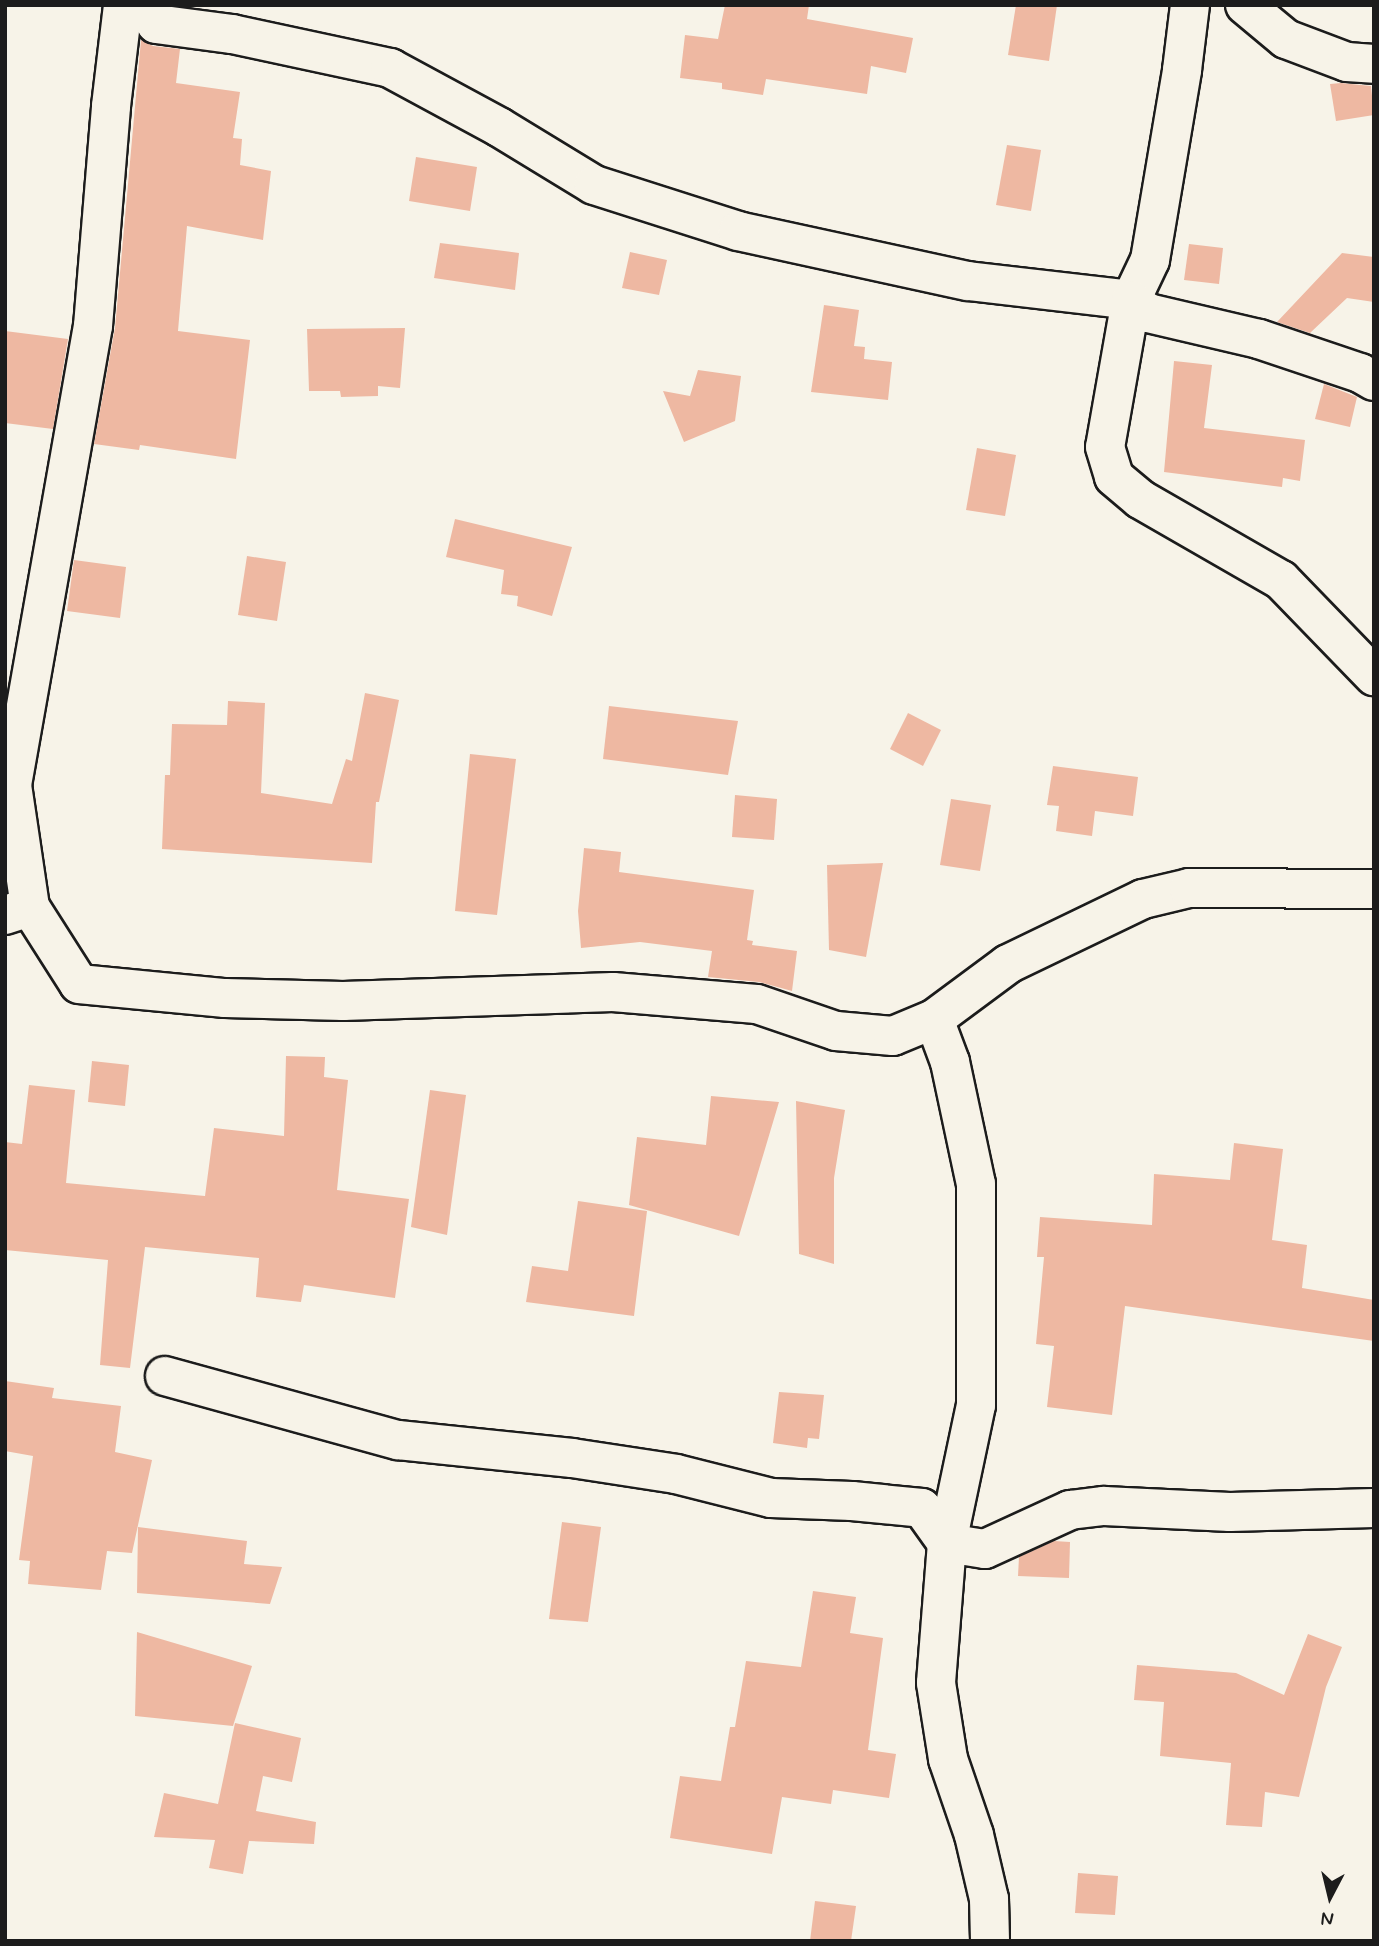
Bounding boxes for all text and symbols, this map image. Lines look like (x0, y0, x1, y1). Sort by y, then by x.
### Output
north arrow (1295, 1862, 1365, 1932)
text: N (1320, 1905, 1335, 1932)

